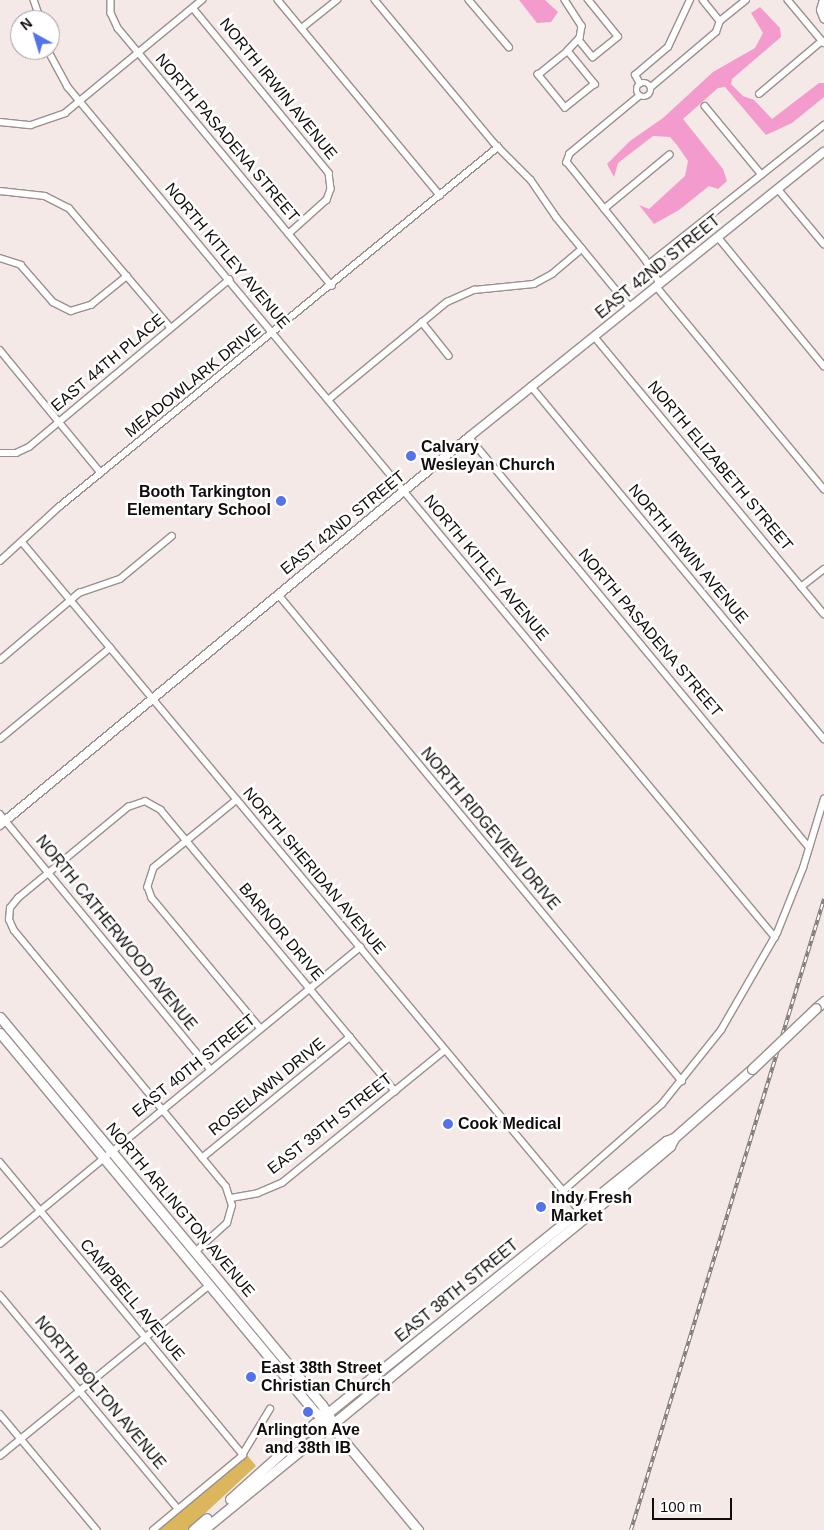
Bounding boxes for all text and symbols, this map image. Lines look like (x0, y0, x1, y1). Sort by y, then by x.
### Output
north arrow (10, 10, 60, 60)
street label: NORTH IRWIN AVENUE (215, 14, 341, 164)
text: N (17, 15, 35, 34)
street label: NORTH PASADENA STREET (151, 50, 303, 226)
street label: NORTH KITLEY AVENUE (160, 179, 294, 333)
street label: EAST 42ND STREET (592, 211, 724, 323)
street label: EAST 44TH PLACE (47, 310, 169, 416)
street label: MEADOWLARK DRIVE (121, 320, 265, 442)
street label: NORTH ELIZABETH STREET (643, 377, 797, 555)
place label: Calvary Wesleyan Church (421, 437, 555, 475)
marker: Calvary Wesleyan Church (405, 450, 417, 462)
street label: EAST 42ND STREET (277, 467, 409, 579)
street label: NORTH IRWIN AVENUE (624, 480, 752, 628)
place label: Booth Tarkington Elementary School (127, 482, 271, 520)
street label: NORTH KITLEY AVENUE (419, 491, 553, 645)
marker: Booth Tarkington Elementary School (275, 495, 287, 507)
street label: NORTH PASADENA STREET (574, 545, 726, 721)
street label: NORTH RIDGEVIEW DRIVE (416, 744, 564, 914)
street label: NORTH SHERIDAN AVENUE (238, 783, 390, 959)
street label: NORTH CATHERWOOD AVENUE (31, 831, 201, 1035)
street label: BARNOR DRIVE (235, 879, 327, 985)
street label: EAST 40TH STREET (129, 1010, 259, 1122)
street label: ROSELAWN DRIVE (205, 1034, 329, 1140)
street label: EAST 39TH STREET (264, 1069, 396, 1179)
place label: Cook Medical (458, 1114, 561, 1134)
street label: NORTH ARLINGTON AVENUE (101, 1118, 259, 1302)
marker: Cook Medical (442, 1118, 454, 1130)
place label: Indy Fresh Market (551, 1188, 632, 1226)
marker: Indy Fresh Market (535, 1201, 547, 1213)
street label: CAMPBELL AVENUE (75, 1235, 189, 1365)
street label: EAST 38TH STREET (392, 1235, 522, 1347)
street label: NORTH BOLTON AVENUE (30, 1312, 170, 1474)
place label: East 38th Street Christian Church (261, 1358, 391, 1396)
marker: East 38th Street Christian Church (245, 1371, 257, 1383)
marker: Arlington Ave and 38th IB (302, 1406, 314, 1418)
place label: Arlington Ave and 38th IB (256, 1420, 360, 1458)
scale bar (654, 1488, 734, 1520)
text: 100 m (660, 1498, 702, 1515)

